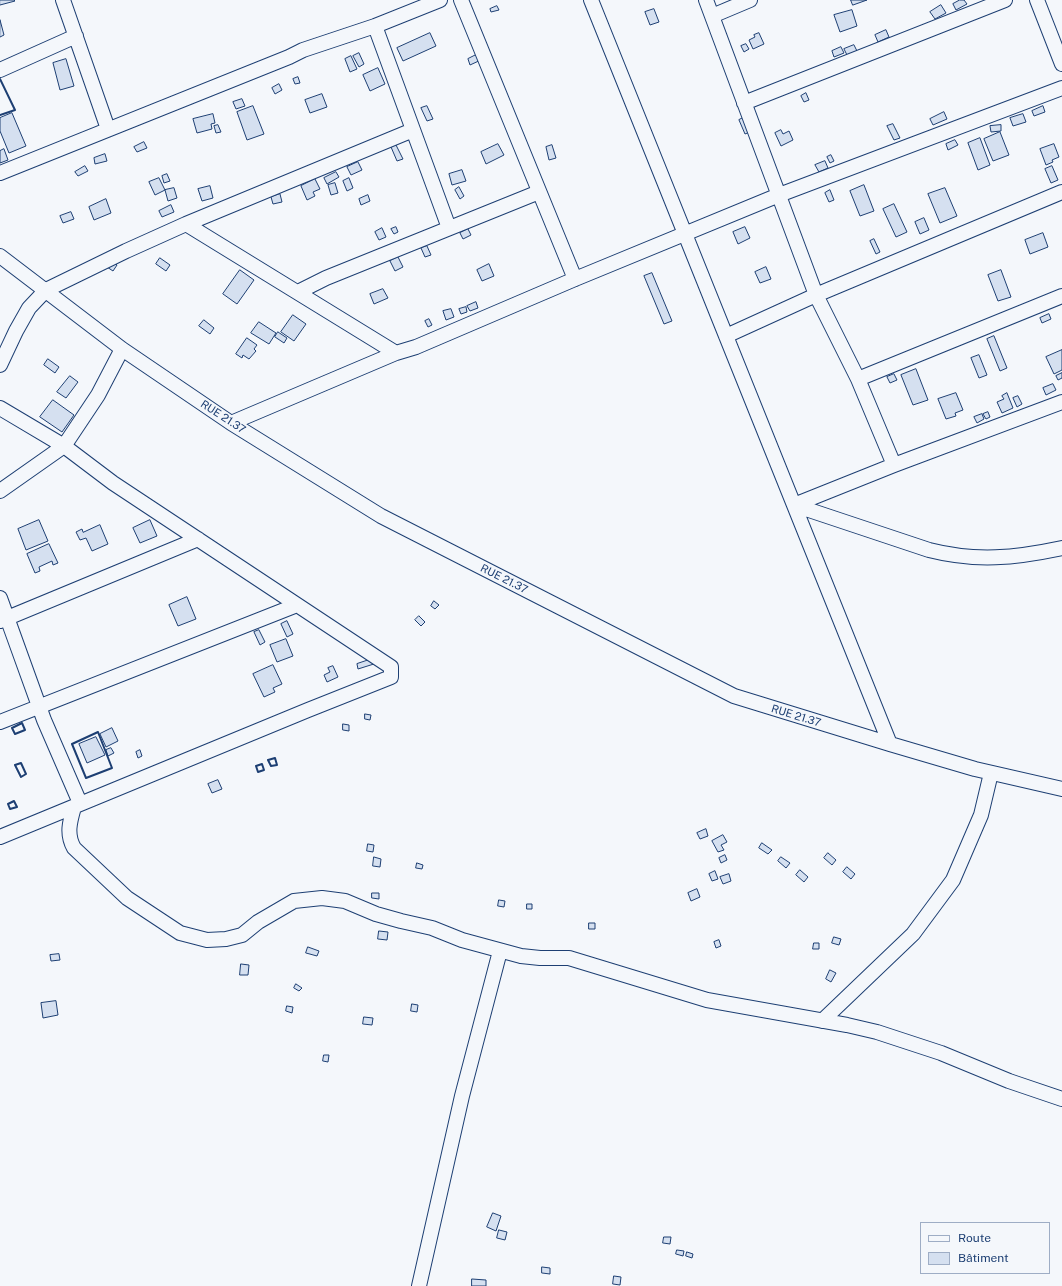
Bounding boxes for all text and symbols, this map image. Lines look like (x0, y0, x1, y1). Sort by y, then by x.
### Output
street label: RUE 21.37 (198, 397, 248, 437)
street label: RUE 21.37 (478, 561, 530, 597)
street label: RUE 21.37 (770, 702, 822, 730)
legend (920, 1222, 1050, 1274)
text: Route (958, 1231, 991, 1245)
text: Bâtiment (958, 1251, 1009, 1265)

